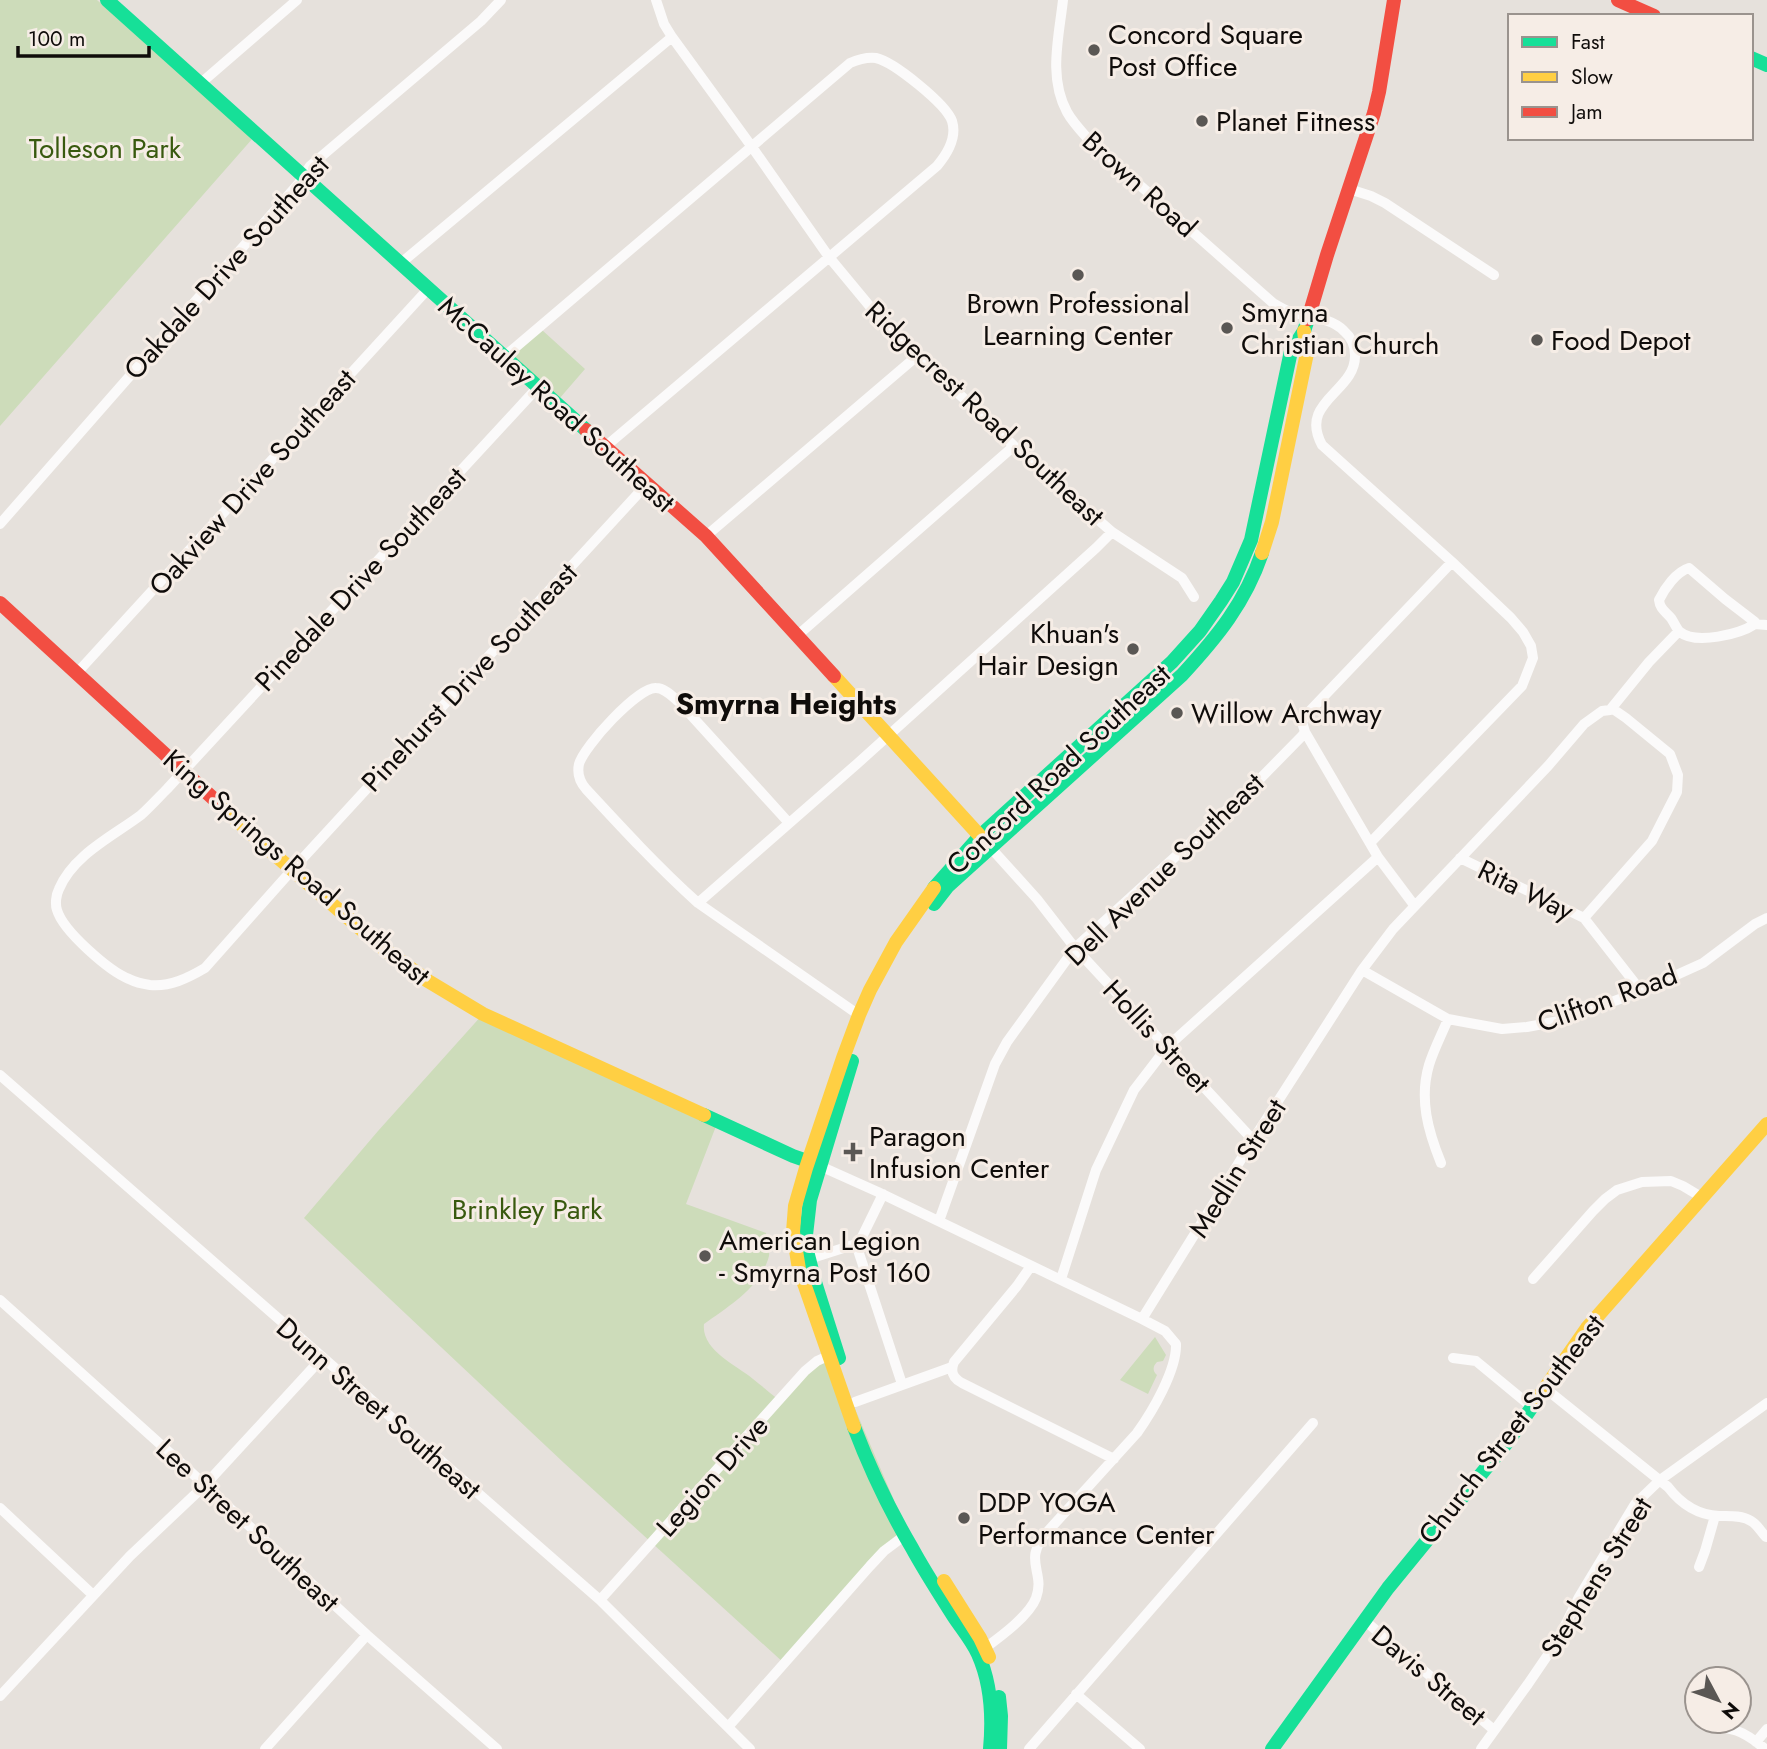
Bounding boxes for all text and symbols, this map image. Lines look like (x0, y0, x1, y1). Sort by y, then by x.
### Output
scale bar (18, 14, 149, 58)
place label: Concord Square Post Office (1108, 14, 1303, 87)
legend (1508, 14, 1753, 140)
text: 100 m (28, 24, 85, 54)
text: Fast (1571, 27, 1604, 57)
marker: Concord Square Post Office (1086, 42, 1102, 58)
text: Slow (1571, 62, 1613, 92)
text: Jam (1568, 97, 1603, 127)
place label: Planet Fitness (1216, 101, 1375, 142)
marker: Planet Fitness (1194, 113, 1210, 129)
street label: Brown Road (1073, 122, 1206, 247)
park label: Tolleson Park (29, 128, 182, 169)
street label: Oakdale Drive Southeast (114, 146, 339, 389)
marker: Brown Professional Learning Center (1070, 267, 1086, 283)
place label: Brown Professional Learning Center (966, 283, 1190, 356)
street label: McCauley Road Southeast (429, 287, 684, 522)
street label: Ridgecrest Road Southeast (856, 291, 1114, 536)
place label: Smyrna Christian Church (1241, 292, 1439, 365)
marker: Smyrna Christian Church (1219, 320, 1235, 336)
place label: Food Depot (1551, 320, 1691, 361)
marker: Food Depot (1529, 332, 1545, 348)
street label: Oakview Drive Southeast (139, 360, 366, 605)
street label: Pinedale Drive Southeast (245, 458, 476, 701)
street label: Pinehurst Drive Southeast (352, 553, 587, 801)
place label: Khuan's Hair Design (978, 613, 1119, 686)
marker: Khuan's Hair Design (1125, 641, 1141, 657)
street label: Concord Road Southeast (937, 654, 1180, 884)
district label: Smyrna Heights (675, 682, 897, 725)
place label: Willow Archway (1191, 693, 1382, 734)
marker: Willow Archway (1169, 705, 1185, 721)
street label: King Springs Road Southeast (154, 740, 439, 995)
street label: Dell Avenue Southeast (1056, 763, 1273, 975)
street label: Rita Way (1471, 850, 1581, 932)
street label: Clifton Road (1531, 954, 1683, 1043)
street label: Hollis Street (1093, 970, 1220, 1102)
street label: Medlin Street (1179, 1091, 1296, 1246)
place label: Paragon Infusion Center (869, 1116, 1050, 1189)
marker: Paragon Infusion Center (843, 1142, 863, 1162)
park label: Brinkley Park (452, 1189, 603, 1230)
place label: American Legion - Smyrna Post 160 (719, 1220, 931, 1293)
marker: American Legion - Smyrna Post 160 (697, 1248, 713, 1264)
street label: Church Street Southeast (1408, 1305, 1615, 1553)
street label: Dunn Street Southeast (267, 1308, 490, 1509)
street label: Legion Drive (647, 1407, 778, 1546)
street label: Lee Street Southeast (147, 1429, 349, 1622)
place label: DDP YOGA Performance Center (978, 1482, 1215, 1555)
street label: Stephens Street (1531, 1489, 1662, 1666)
marker: DDP YOGA Performance Center (956, 1510, 972, 1526)
street label: Davis Street (1362, 1615, 1495, 1736)
north arrow (1683, 1665, 1753, 1735)
text: N (1715, 1696, 1746, 1725)

